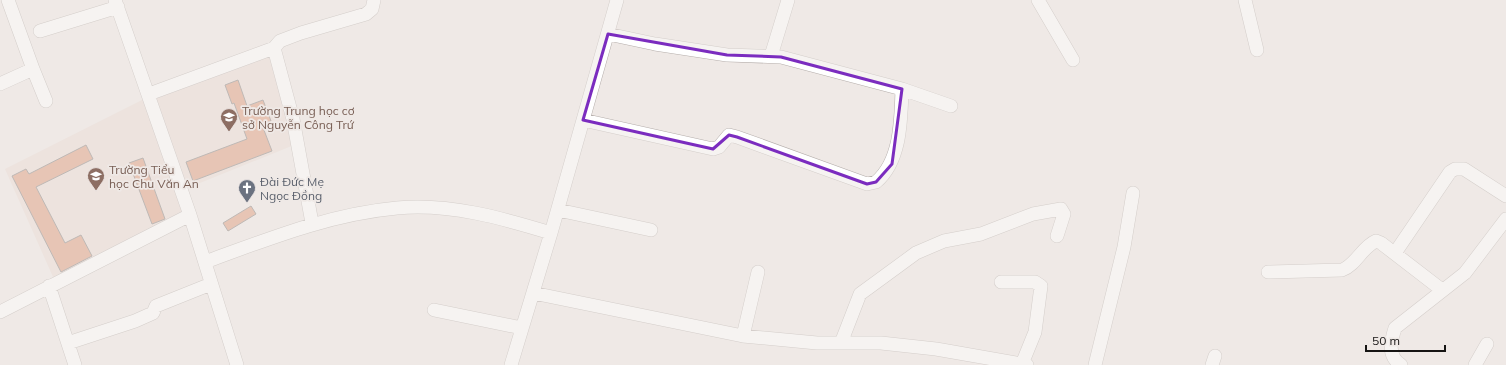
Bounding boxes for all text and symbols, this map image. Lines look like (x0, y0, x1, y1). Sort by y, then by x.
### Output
place label: Trường Trung học cơ sở Nguyễn Công Trứ (242, 103, 355, 132)
school or university icon: Trường Trung học cơ sở Nguyễn Công Trứ (219, 107, 239, 132)
place label: Trường Tiểu học Chu Văn An (109, 162, 199, 191)
school or university icon: Trường Tiểu học Chu Văn An (86, 166, 106, 191)
place label: Đài Đức Mẹ Ngọc Đồng (260, 174, 324, 203)
church icon: Đài Đức Mẹ Ngọc Đồng (237, 178, 257, 203)
scale bar (1366, 327, 1445, 353)
text: 50 m (1372, 333, 1400, 348)

